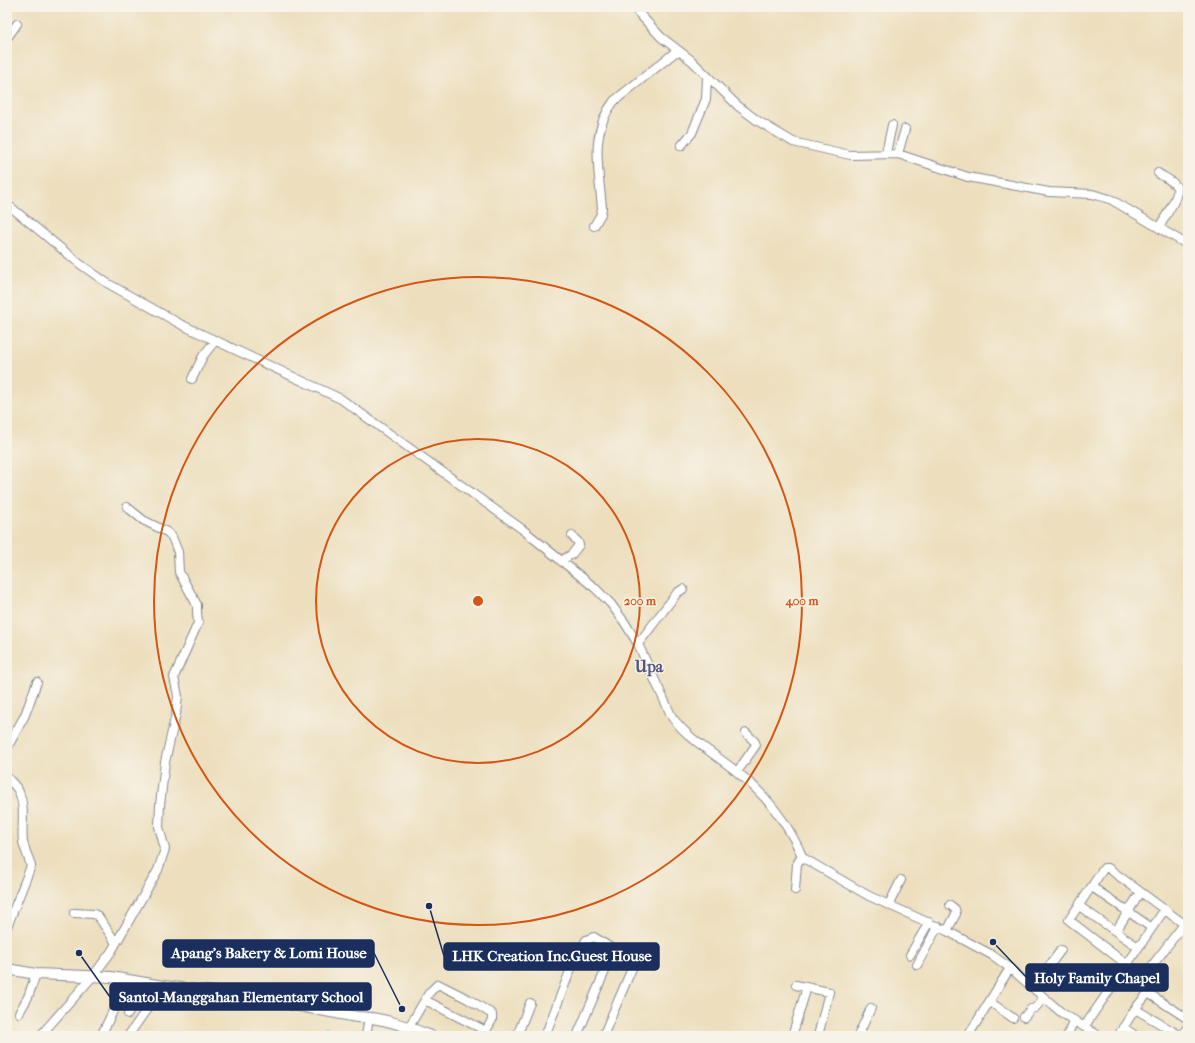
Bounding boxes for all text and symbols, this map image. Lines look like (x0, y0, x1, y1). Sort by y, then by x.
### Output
centre of rings (471, 594, 485, 608)
text: 200 m (624, 594, 657, 608)
text: 400 m (785, 594, 819, 609)
district label: Upa (634, 657, 664, 677)
callout: Apang's Bakery & Lomi House (163, 940, 374, 967)
callout: LHK Creation Inc.Guest House (444, 943, 659, 970)
text: Apang's Bakery & Lomi House (170, 944, 367, 962)
text: LHK Creation Inc.Guest House (452, 947, 652, 965)
callout: Holy Family Chapel (1026, 964, 1168, 991)
text: Holy Family Chapel (1034, 969, 1161, 987)
callout: Santol-Manggahan Elementary School (110, 983, 371, 1010)
text: Santol-Manggahan Elementary School (119, 988, 364, 1006)

